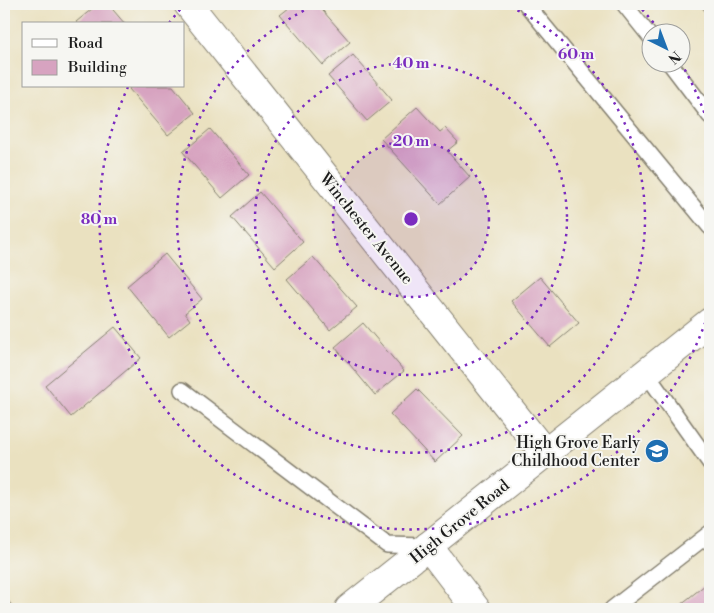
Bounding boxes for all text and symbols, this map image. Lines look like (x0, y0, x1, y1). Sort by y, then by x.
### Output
legend (22, 22, 185, 88)
north arrow (642, 22, 692, 72)
text: Road (68, 34, 103, 53)
text: 60 m (558, 45, 595, 64)
text: N (664, 47, 684, 67)
text: 40 m (392, 54, 430, 73)
text: Building (67, 58, 127, 77)
text: 20 m (393, 132, 430, 151)
street label: Winchester Avenue (314, 168, 417, 289)
text: 80 m (81, 210, 118, 229)
centre of rings (402, 210, 420, 228)
place label: High Grove Early Childhood Center (511, 433, 640, 471)
school or university icon: High Grove Early Childhood Center (644, 438, 670, 464)
street label: High Grove Road (406, 475, 514, 568)

